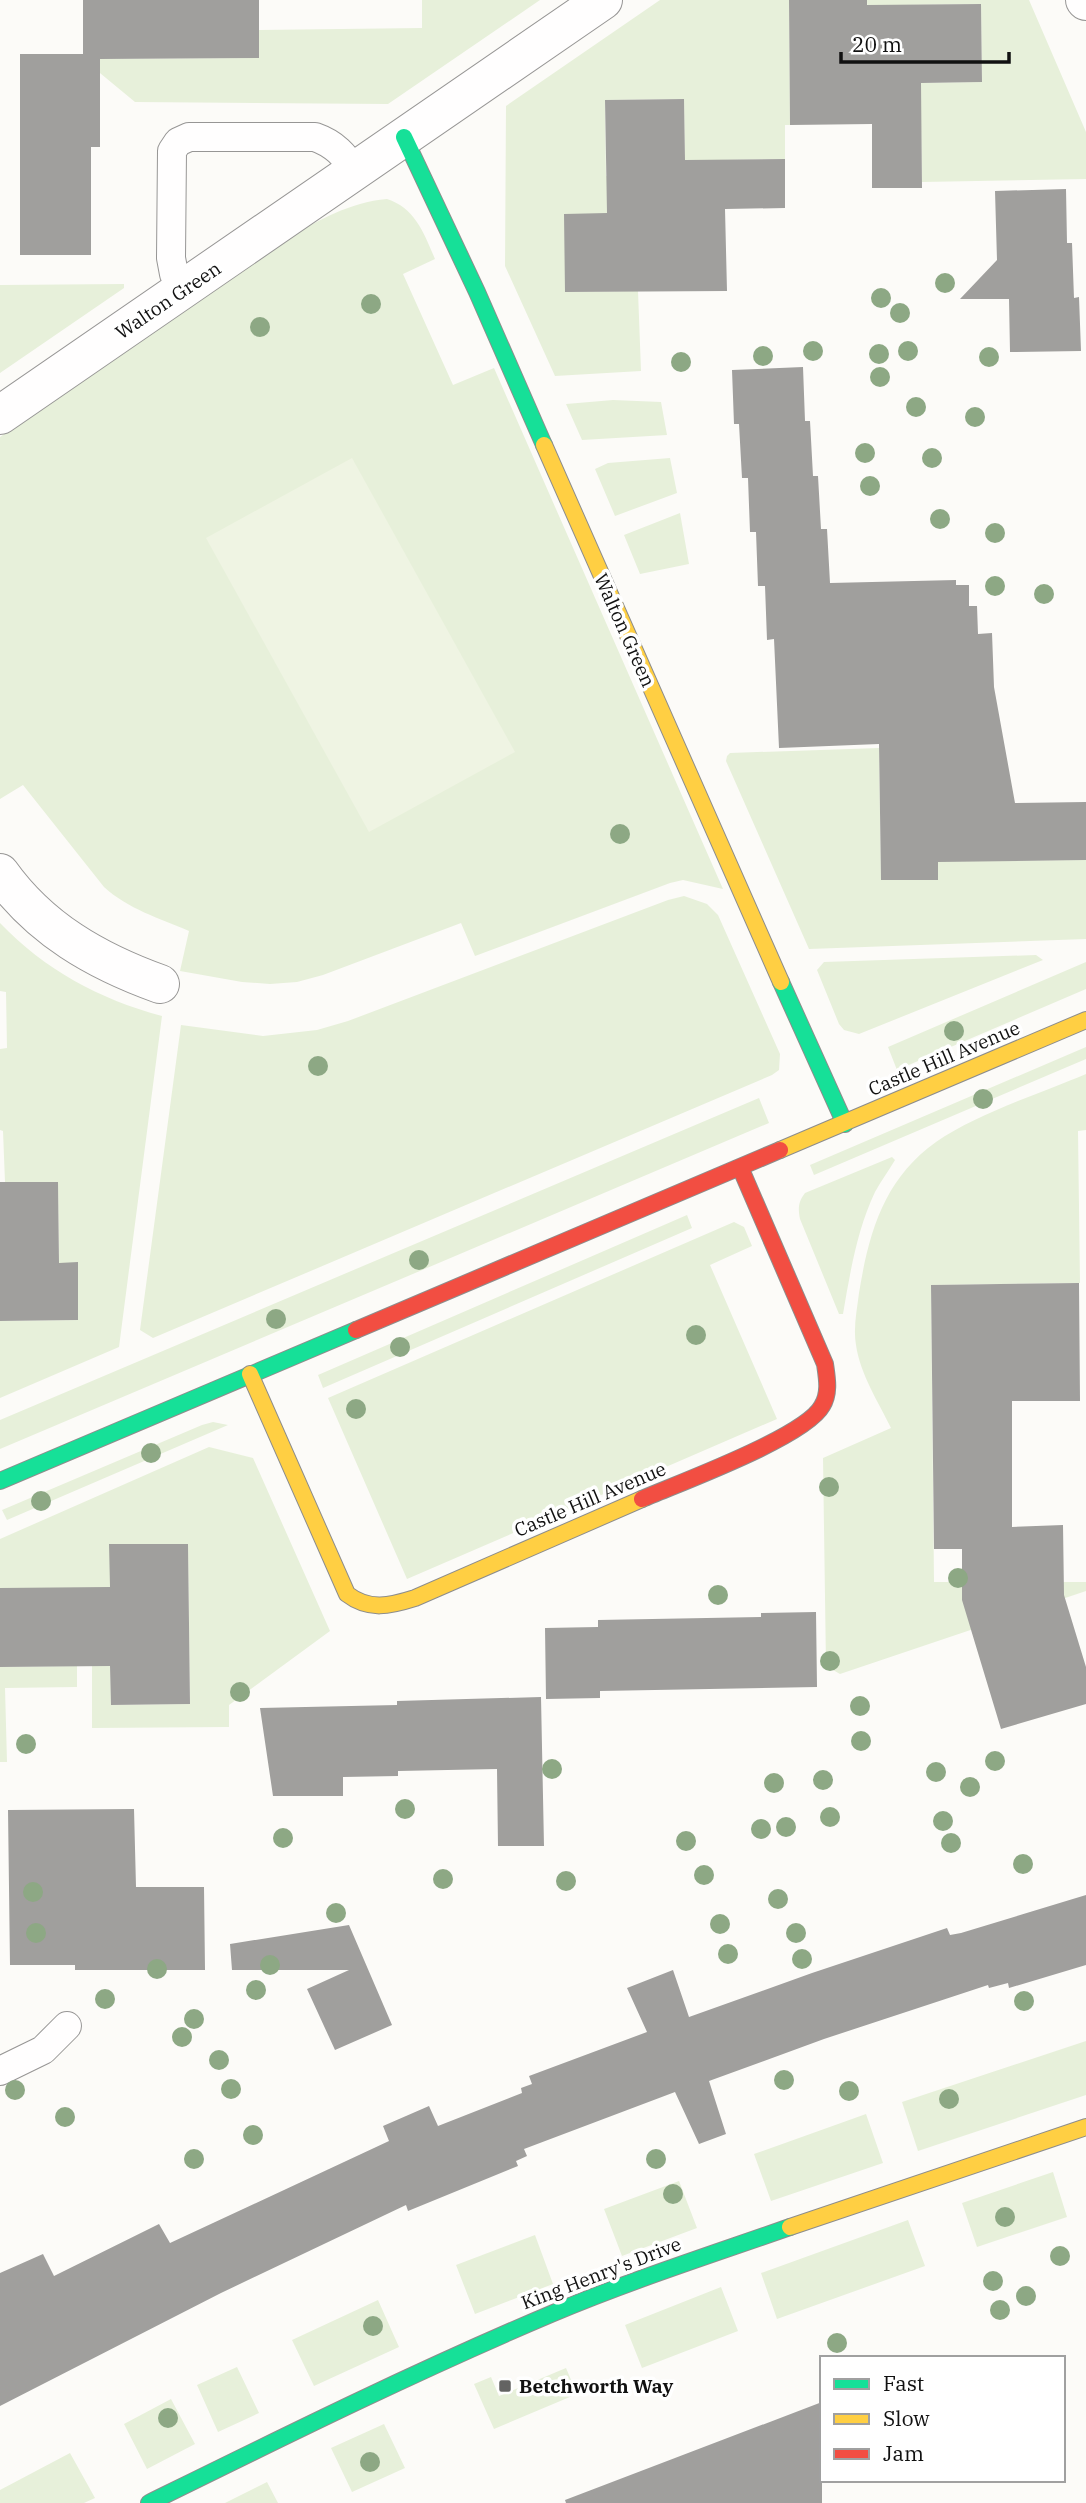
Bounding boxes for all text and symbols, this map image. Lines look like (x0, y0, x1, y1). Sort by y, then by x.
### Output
scale bar (841, 21, 1009, 65)
text: 20 m (852, 30, 902, 58)
street label: Walton Green (111, 256, 225, 344)
street label: Walton Green (589, 569, 661, 691)
street label: Castle Hill Avenue (865, 1015, 1023, 1101)
street label: Castle Hill Avenue (511, 1456, 669, 1542)
street label: King Henry's Drive (518, 2231, 684, 2315)
legend (820, 2356, 1065, 2482)
text: Fast (883, 2369, 924, 2397)
place label: Betchworth Way (519, 2374, 673, 2398)
marker: Betchworth Way (497, 2378, 513, 2394)
text: Slow (883, 2404, 930, 2432)
text: Jam (883, 2439, 924, 2467)

